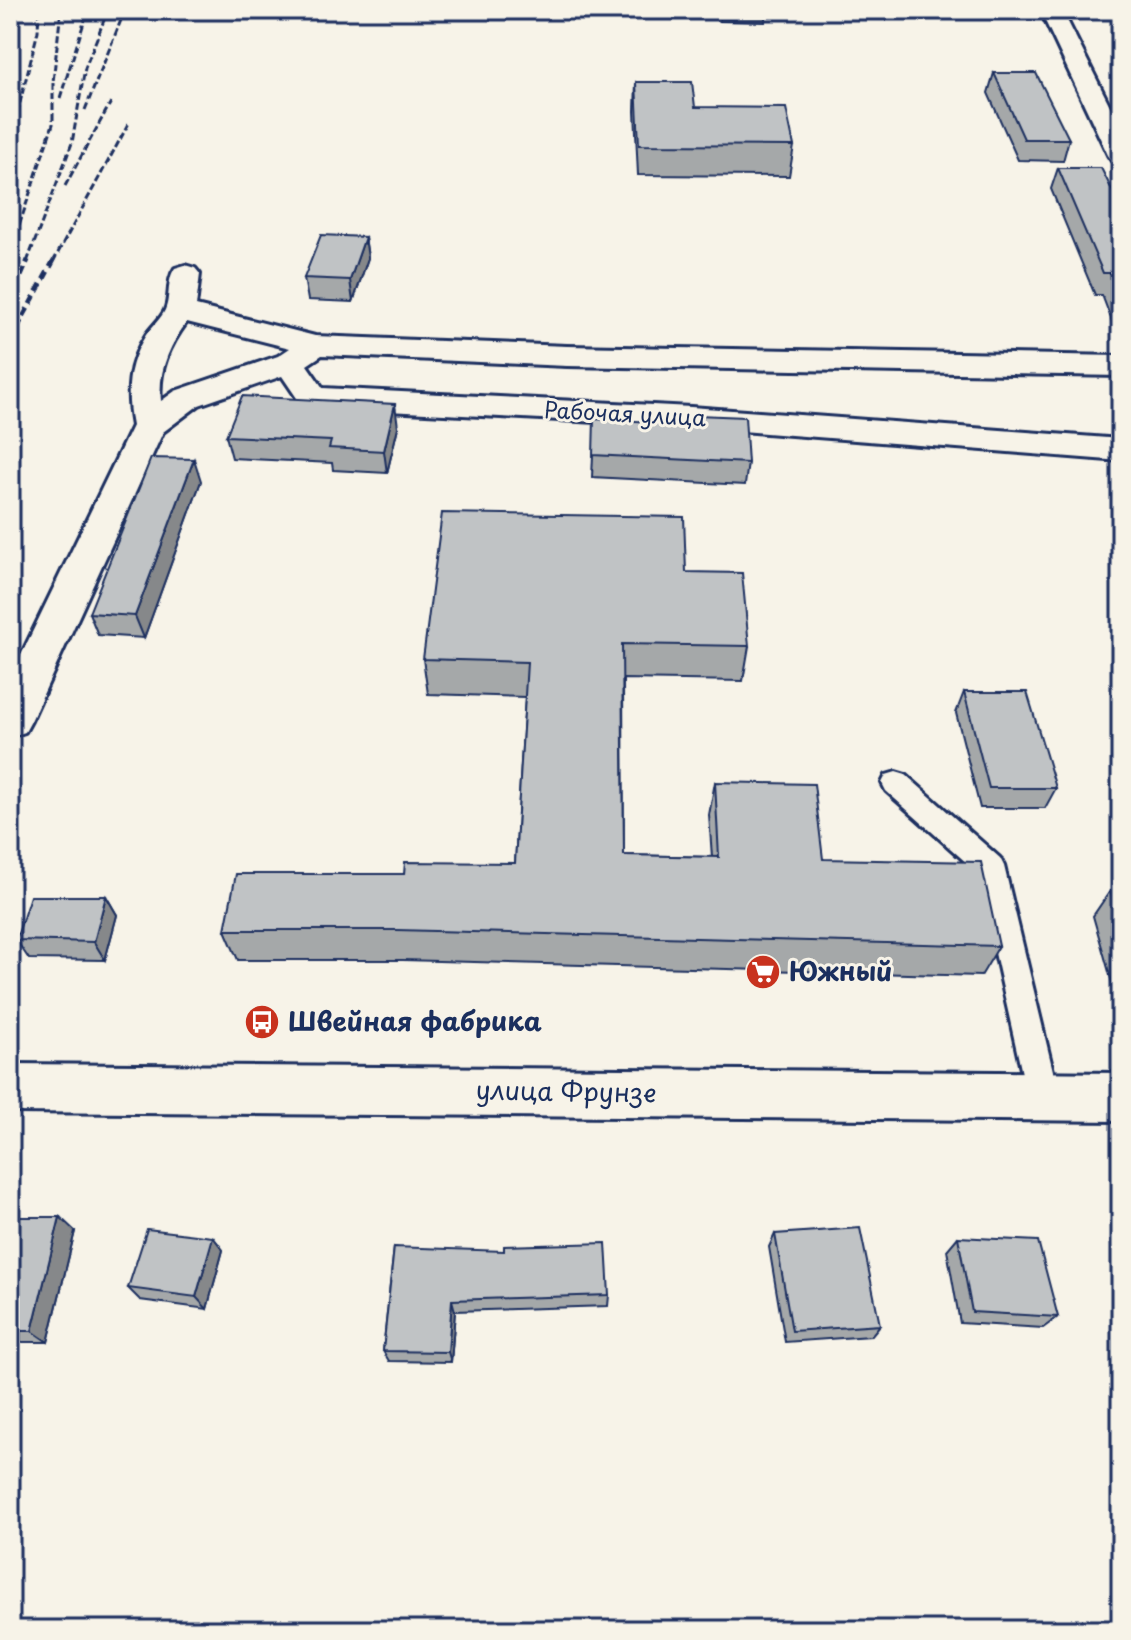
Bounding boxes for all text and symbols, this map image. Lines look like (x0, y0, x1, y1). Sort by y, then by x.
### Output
street label: Рабочая улица (543, 392, 707, 433)
place label: Южный (789, 951, 892, 990)
supermarket icon: Южный (744, 953, 782, 991)
place label: Швейная фабрика (288, 1001, 542, 1040)
bus stop icon: Швейная фабрика (243, 1003, 281, 1041)
street label: улица Фрунзе (475, 1069, 657, 1112)

